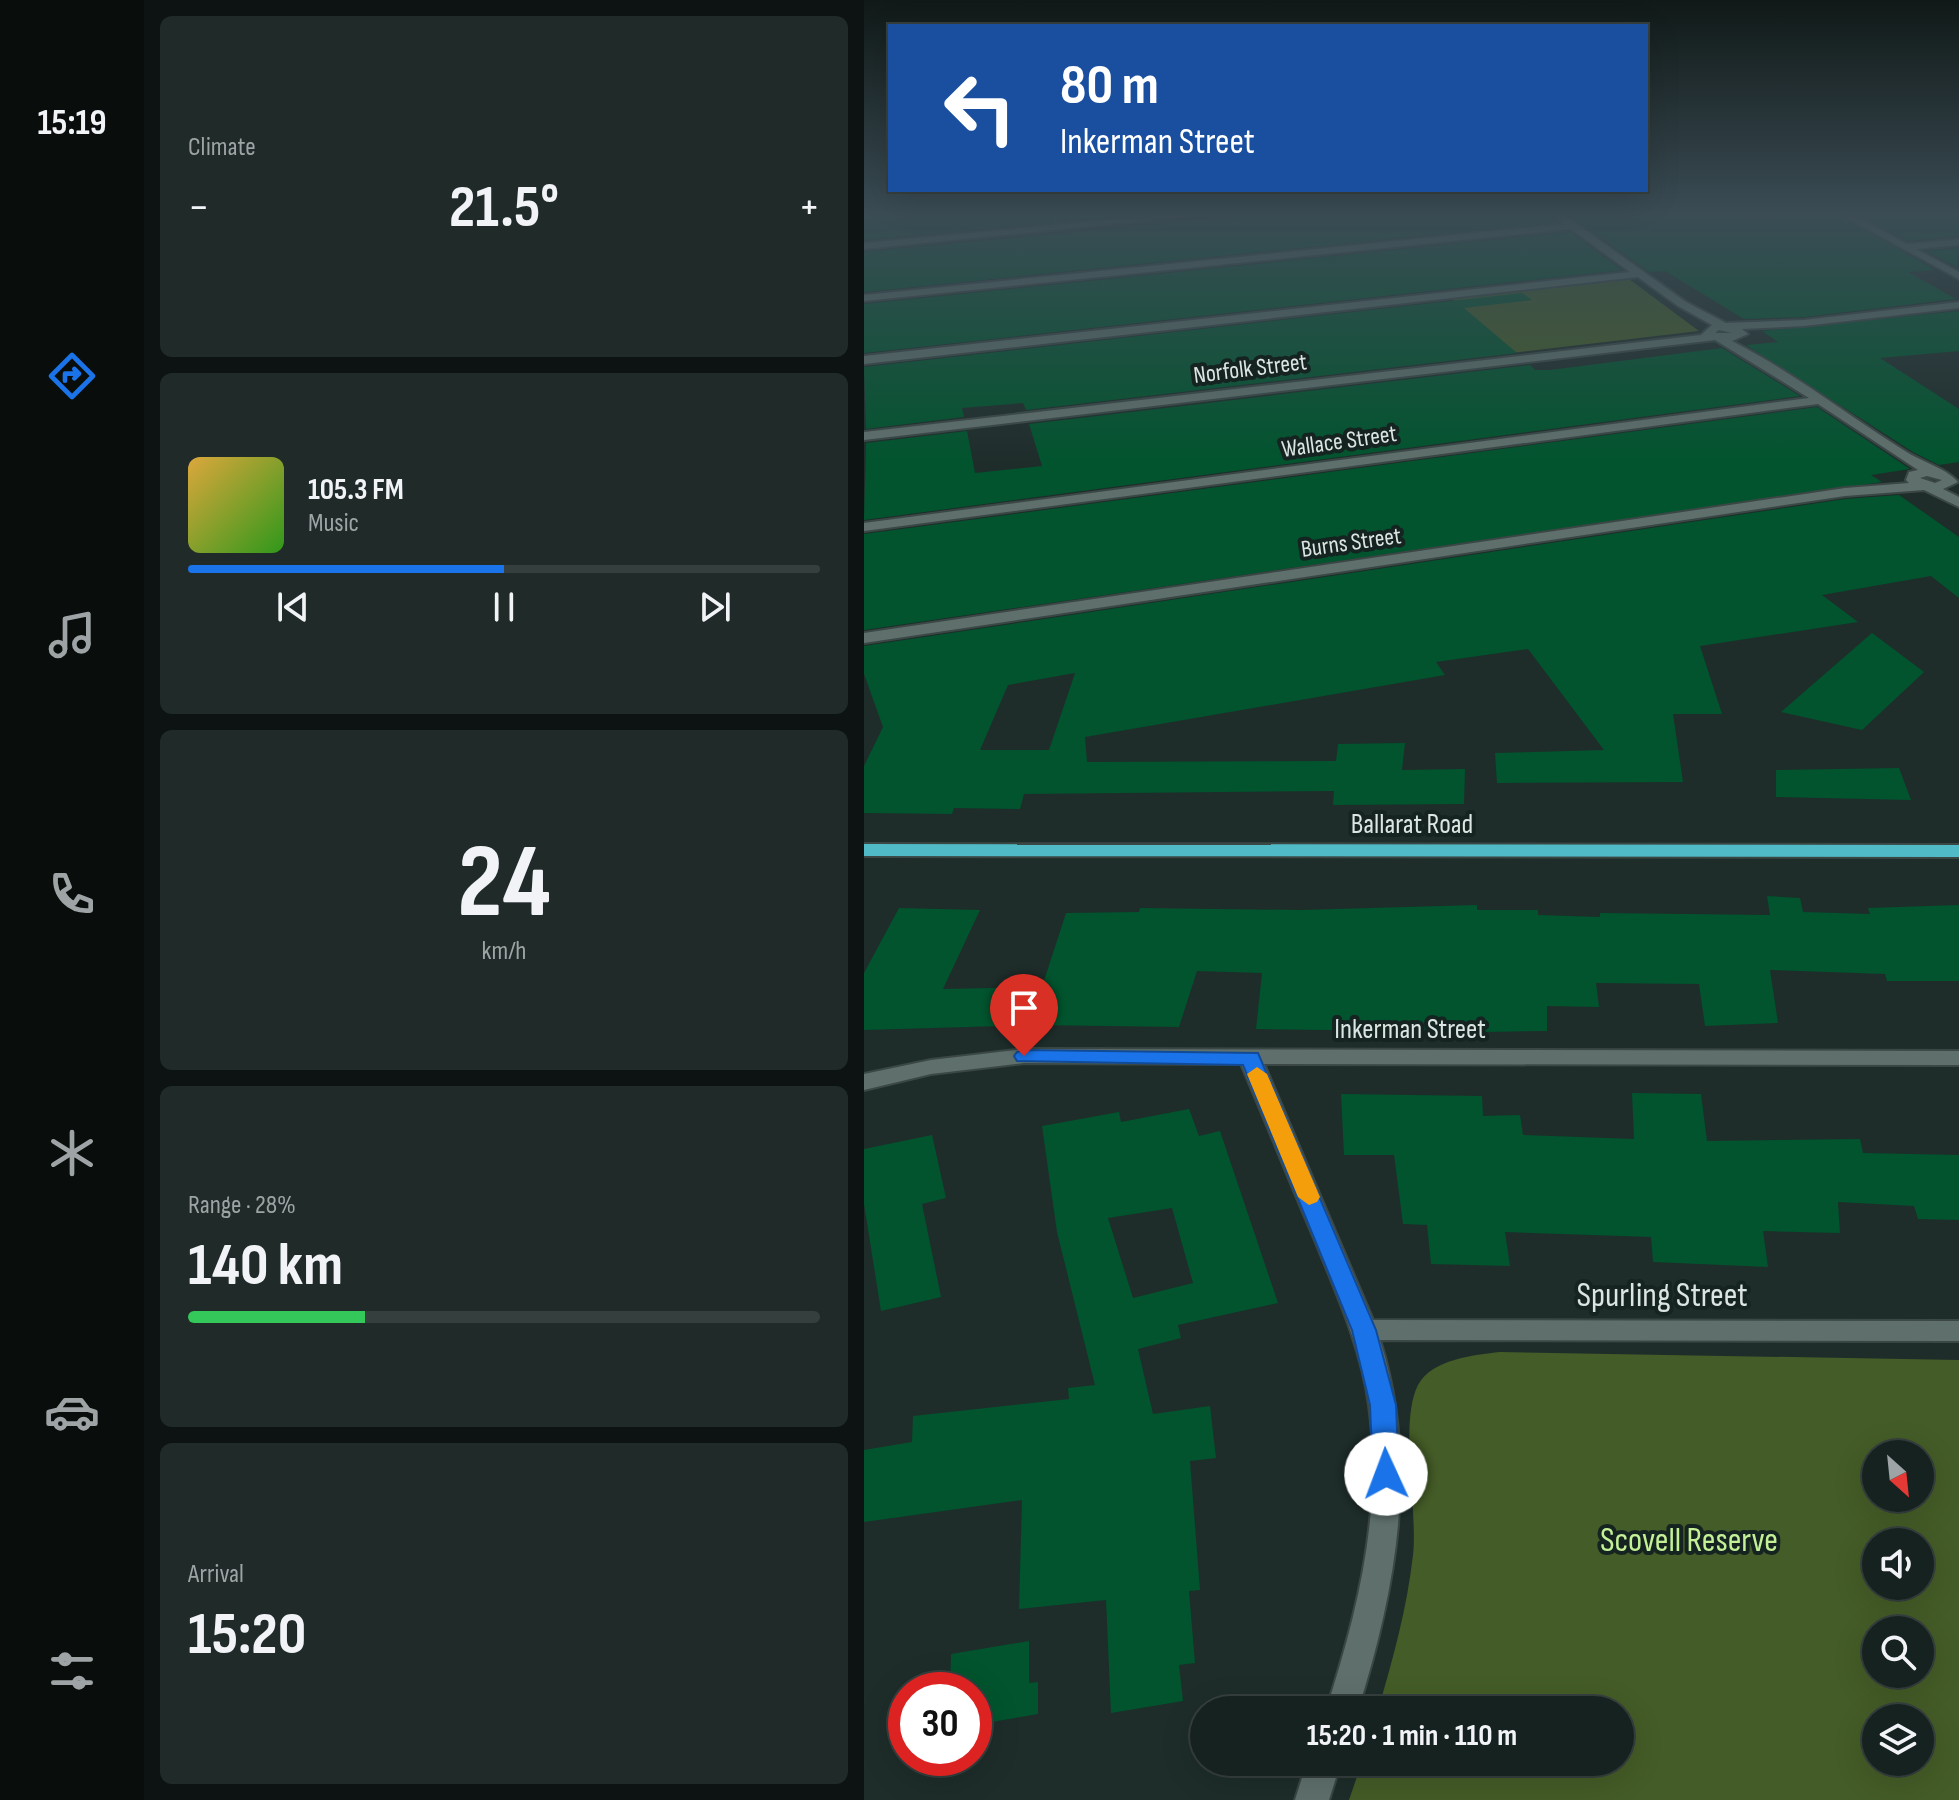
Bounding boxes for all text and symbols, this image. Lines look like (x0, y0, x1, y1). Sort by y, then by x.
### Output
text: 80 m (1060, 53, 1159, 120)
icon: left (928, 56, 1032, 160)
text: 15:19 (37, 102, 107, 145)
text: Inkerman Street (1060, 121, 1255, 164)
text: Climate (188, 132, 256, 163)
text: 21.5° (449, 172, 559, 244)
text: − (188, 181, 210, 234)
text: + (798, 181, 820, 234)
street label: Norfolk Street (1192, 347, 1308, 390)
icon: directions (44, 348, 100, 404)
street label: Wallace Street (1280, 419, 1399, 464)
text: 105.3 FM (308, 472, 404, 508)
text: Music (308, 508, 359, 539)
street label: Burns Street (1299, 521, 1403, 564)
icon: previous (271, 585, 315, 629)
icon: pause (482, 585, 526, 629)
icon: next (693, 585, 737, 629)
icon: music (44, 607, 100, 663)
street label: Ballarat Road (1351, 808, 1473, 841)
text: 24 (457, 821, 551, 946)
icon: phone (44, 866, 100, 922)
text: km/h (482, 936, 526, 967)
pin (990, 974, 1058, 1056)
icon: arrive (1002, 986, 1046, 1030)
street label: Inkerman Street (1334, 1013, 1486, 1046)
icon: climate (44, 1125, 100, 1181)
text: Range · 28% (188, 1190, 296, 1221)
text: 140 km (188, 1230, 343, 1302)
street label: Spurling Street (1576, 1275, 1748, 1316)
icon: car (44, 1384, 100, 1440)
position arrow (1344, 1432, 1428, 1516)
north arrow (1862, 1440, 1934, 1512)
map controls (1862, 1440, 1934, 1776)
park label: Scovell Reserve (1600, 1520, 1778, 1561)
button: sound (1862, 1528, 1934, 1600)
text: Arrival (188, 1559, 244, 1590)
text: 15:20 (188, 1599, 306, 1671)
button: search (1862, 1616, 1934, 1688)
icon: filters (44, 1643, 100, 1699)
speed limit sign: 30 (888, 1672, 992, 1776)
button: layers (1862, 1704, 1934, 1776)
text: 15:20 · 1 min · 110 m (1307, 1718, 1517, 1754)

